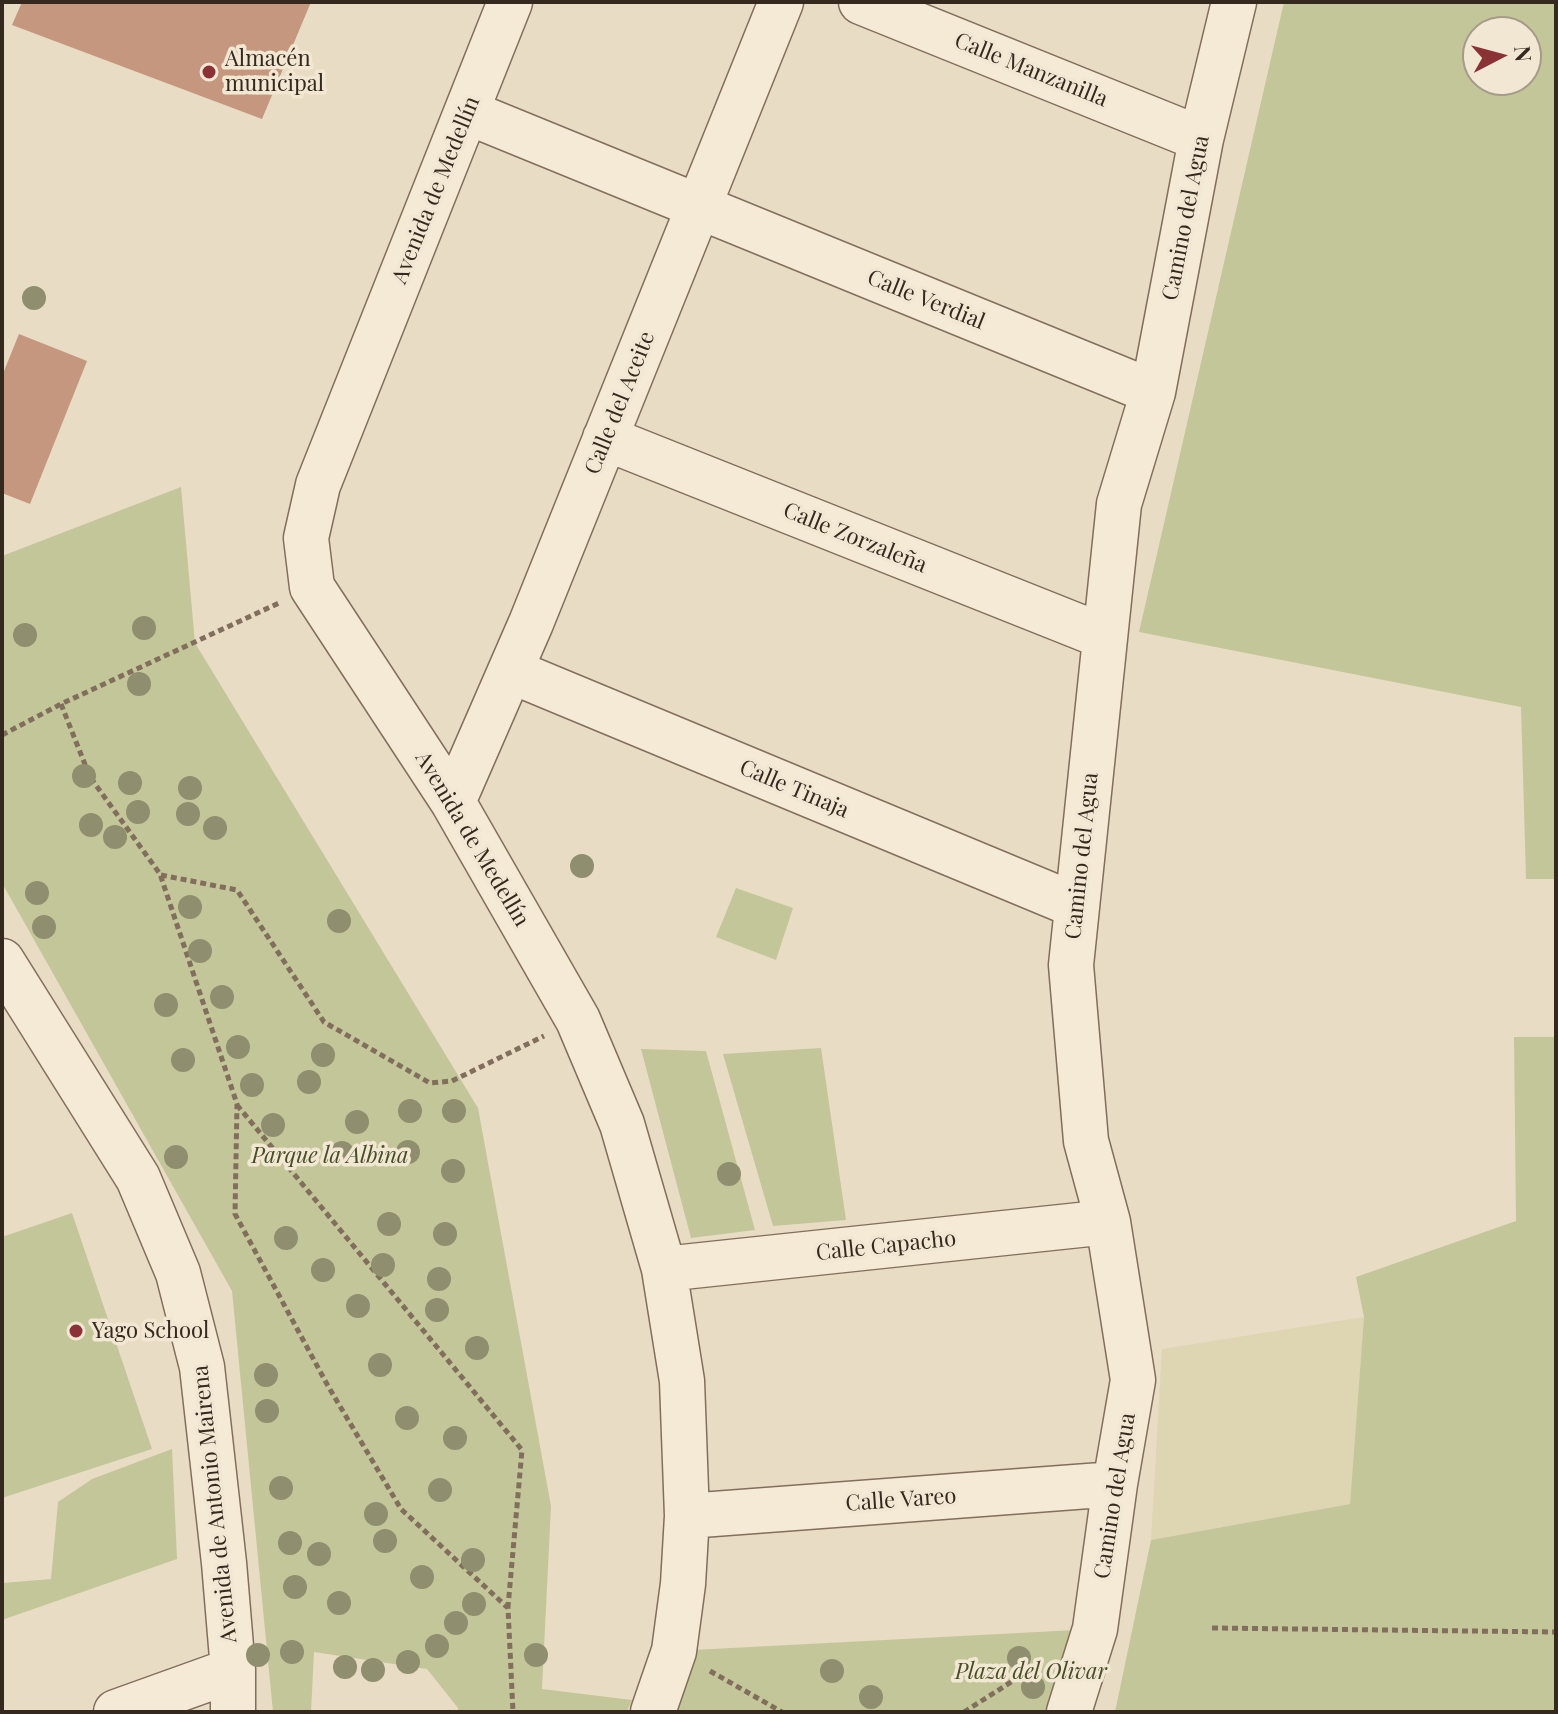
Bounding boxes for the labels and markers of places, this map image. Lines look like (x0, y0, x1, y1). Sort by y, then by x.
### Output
place label: Almacén municipal (225, 46, 324, 98)
marker: Almacén municipal (200, 63, 218, 81)
place label: Yago School (92, 1318, 209, 1344)
marker: Yago School (67, 1322, 85, 1340)

